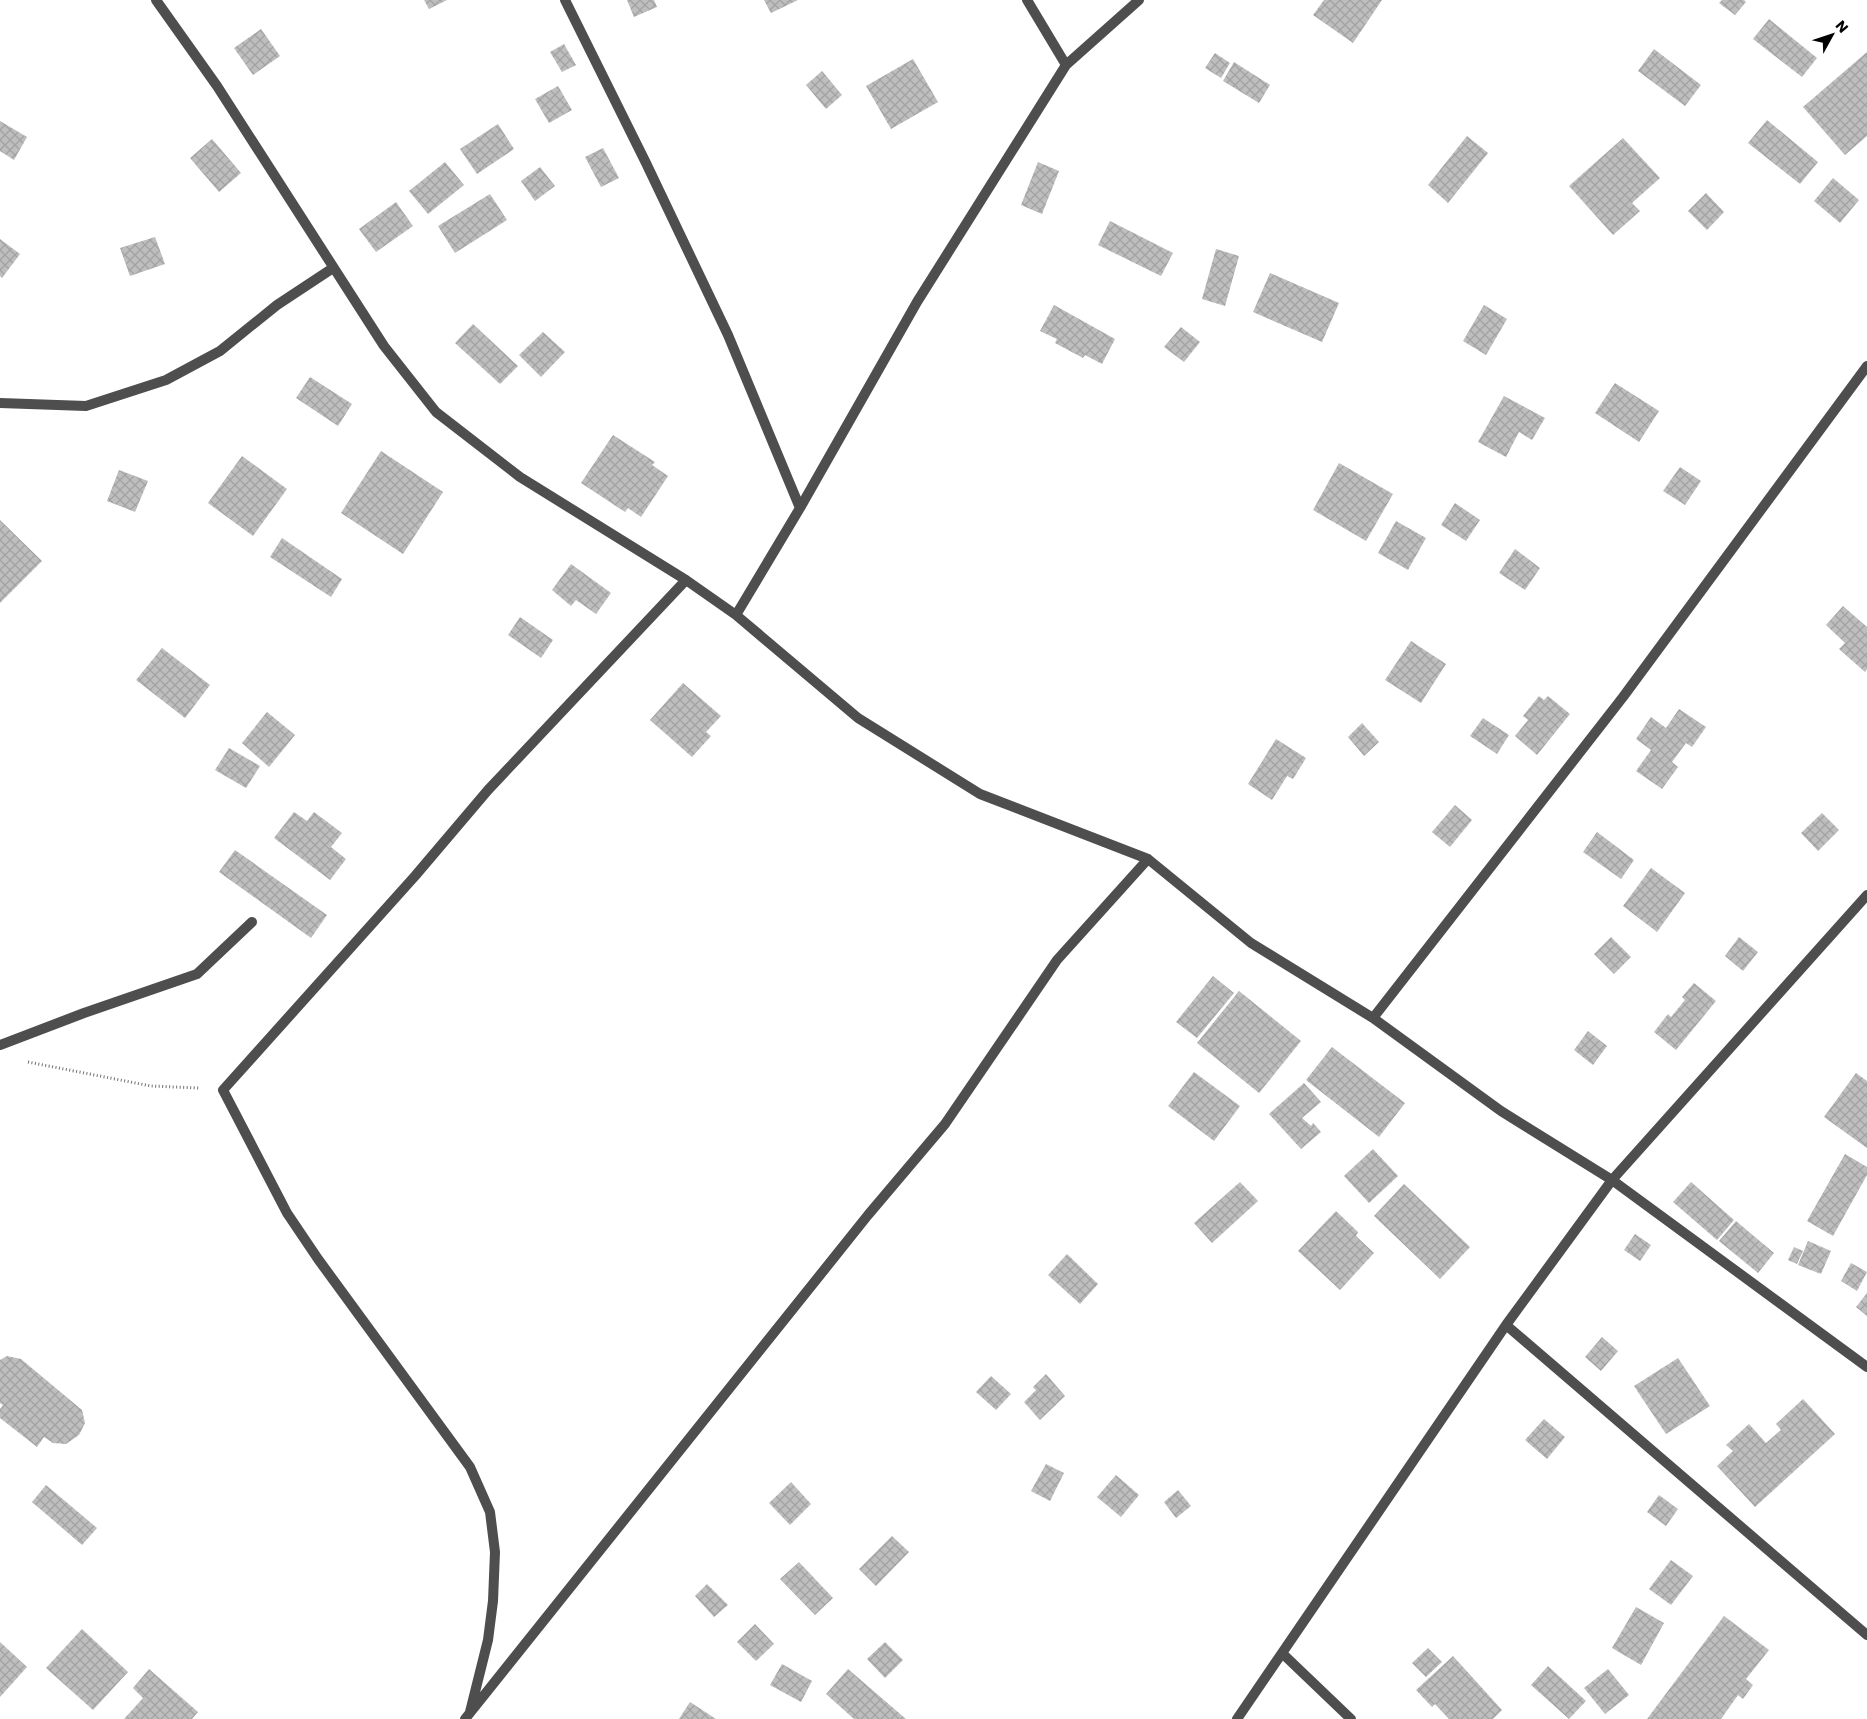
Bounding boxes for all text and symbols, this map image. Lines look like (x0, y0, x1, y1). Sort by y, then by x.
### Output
north arrow (1807, 10, 1857, 60)
text: N (1831, 16, 1853, 37)

